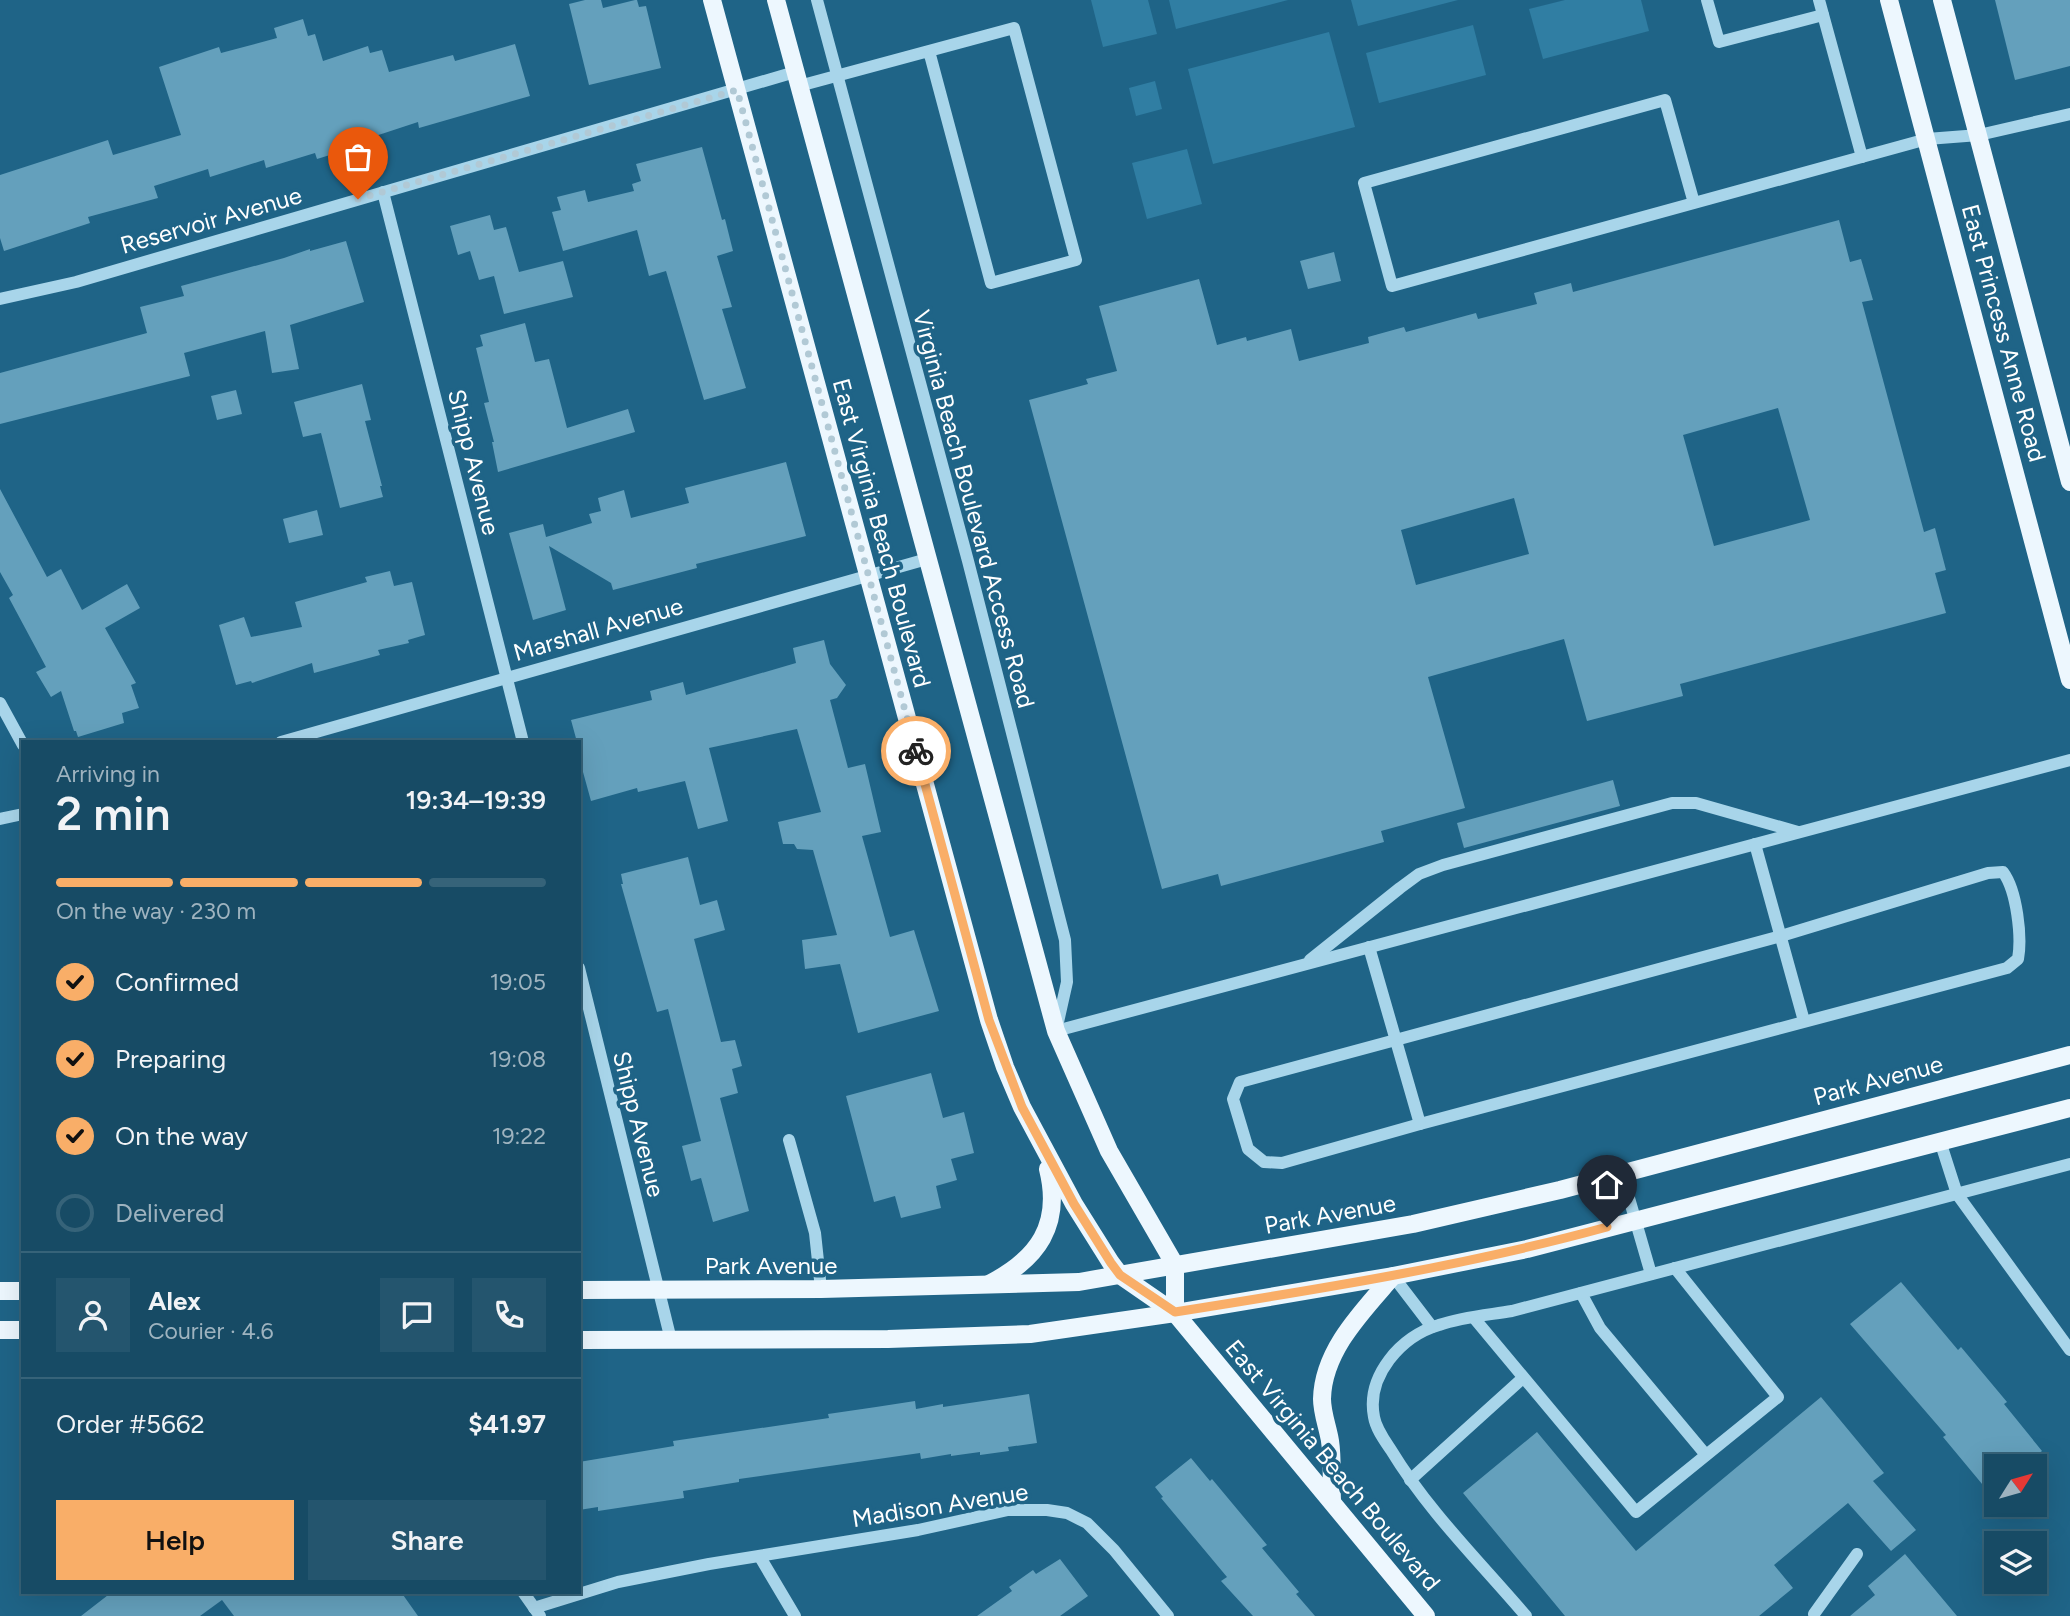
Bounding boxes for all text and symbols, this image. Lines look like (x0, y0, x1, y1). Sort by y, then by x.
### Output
pin (328, 127, 388, 199)
icon: bag (339, 138, 377, 176)
street label: Reservoir Avenue (117, 180, 305, 260)
street label: East Princess Anne Road (1956, 201, 2052, 465)
street label: Virginia Beach Boulevard Access Road (907, 307, 1041, 711)
street label: East Virginia Beach Boulevard (827, 375, 937, 691)
street label: Shipp Avenue (442, 386, 506, 538)
street label: Marshall Avenue (510, 591, 686, 667)
courier (881, 716, 951, 786)
icon: bike (897, 732, 935, 770)
text: Arriving in (56, 760, 160, 788)
text: 19:34–19:39 (405, 784, 546, 816)
text: 2 min (56, 786, 171, 842)
text: On the way · 230 m (56, 897, 256, 925)
icon: check (56, 963, 94, 1001)
text: Confirmed (115, 966, 239, 998)
text: 19:05 (490, 968, 546, 996)
icon: check (56, 1040, 94, 1078)
text: Preparing (115, 1043, 226, 1075)
text: 19:08 (489, 1045, 546, 1073)
street label: Shipp Avenue (607, 1048, 671, 1200)
street label: Park Avenue (1810, 1049, 1946, 1111)
icon: check (56, 1117, 94, 1155)
text: On the way (115, 1120, 248, 1152)
text: 19:22 (492, 1122, 546, 1150)
pin (1577, 1155, 1637, 1227)
icon: home (1588, 1166, 1626, 1204)
street label: Park Avenue (1262, 1188, 1398, 1240)
text: Delivered (115, 1197, 224, 1229)
street label: Park Avenue (705, 1251, 837, 1280)
button: person (56, 1278, 130, 1352)
button: chat (380, 1278, 454, 1352)
button: phone (472, 1278, 546, 1352)
text: Alex (148, 1285, 201, 1317)
text: Courier · 4.6 (148, 1317, 274, 1345)
street label: East Virginia Beach Boulevard (1219, 1334, 1447, 1596)
text: Order #5662 (56, 1408, 205, 1440)
text: $41.97 (468, 1408, 546, 1440)
north arrow (1984, 1454, 2048, 1517)
map controls (1984, 1454, 2047, 1594)
street label: Madison Avenue (850, 1477, 1030, 1533)
button: Help (56, 1500, 294, 1580)
button: Share (308, 1500, 546, 1580)
button: layers (1984, 1531, 2047, 1594)

